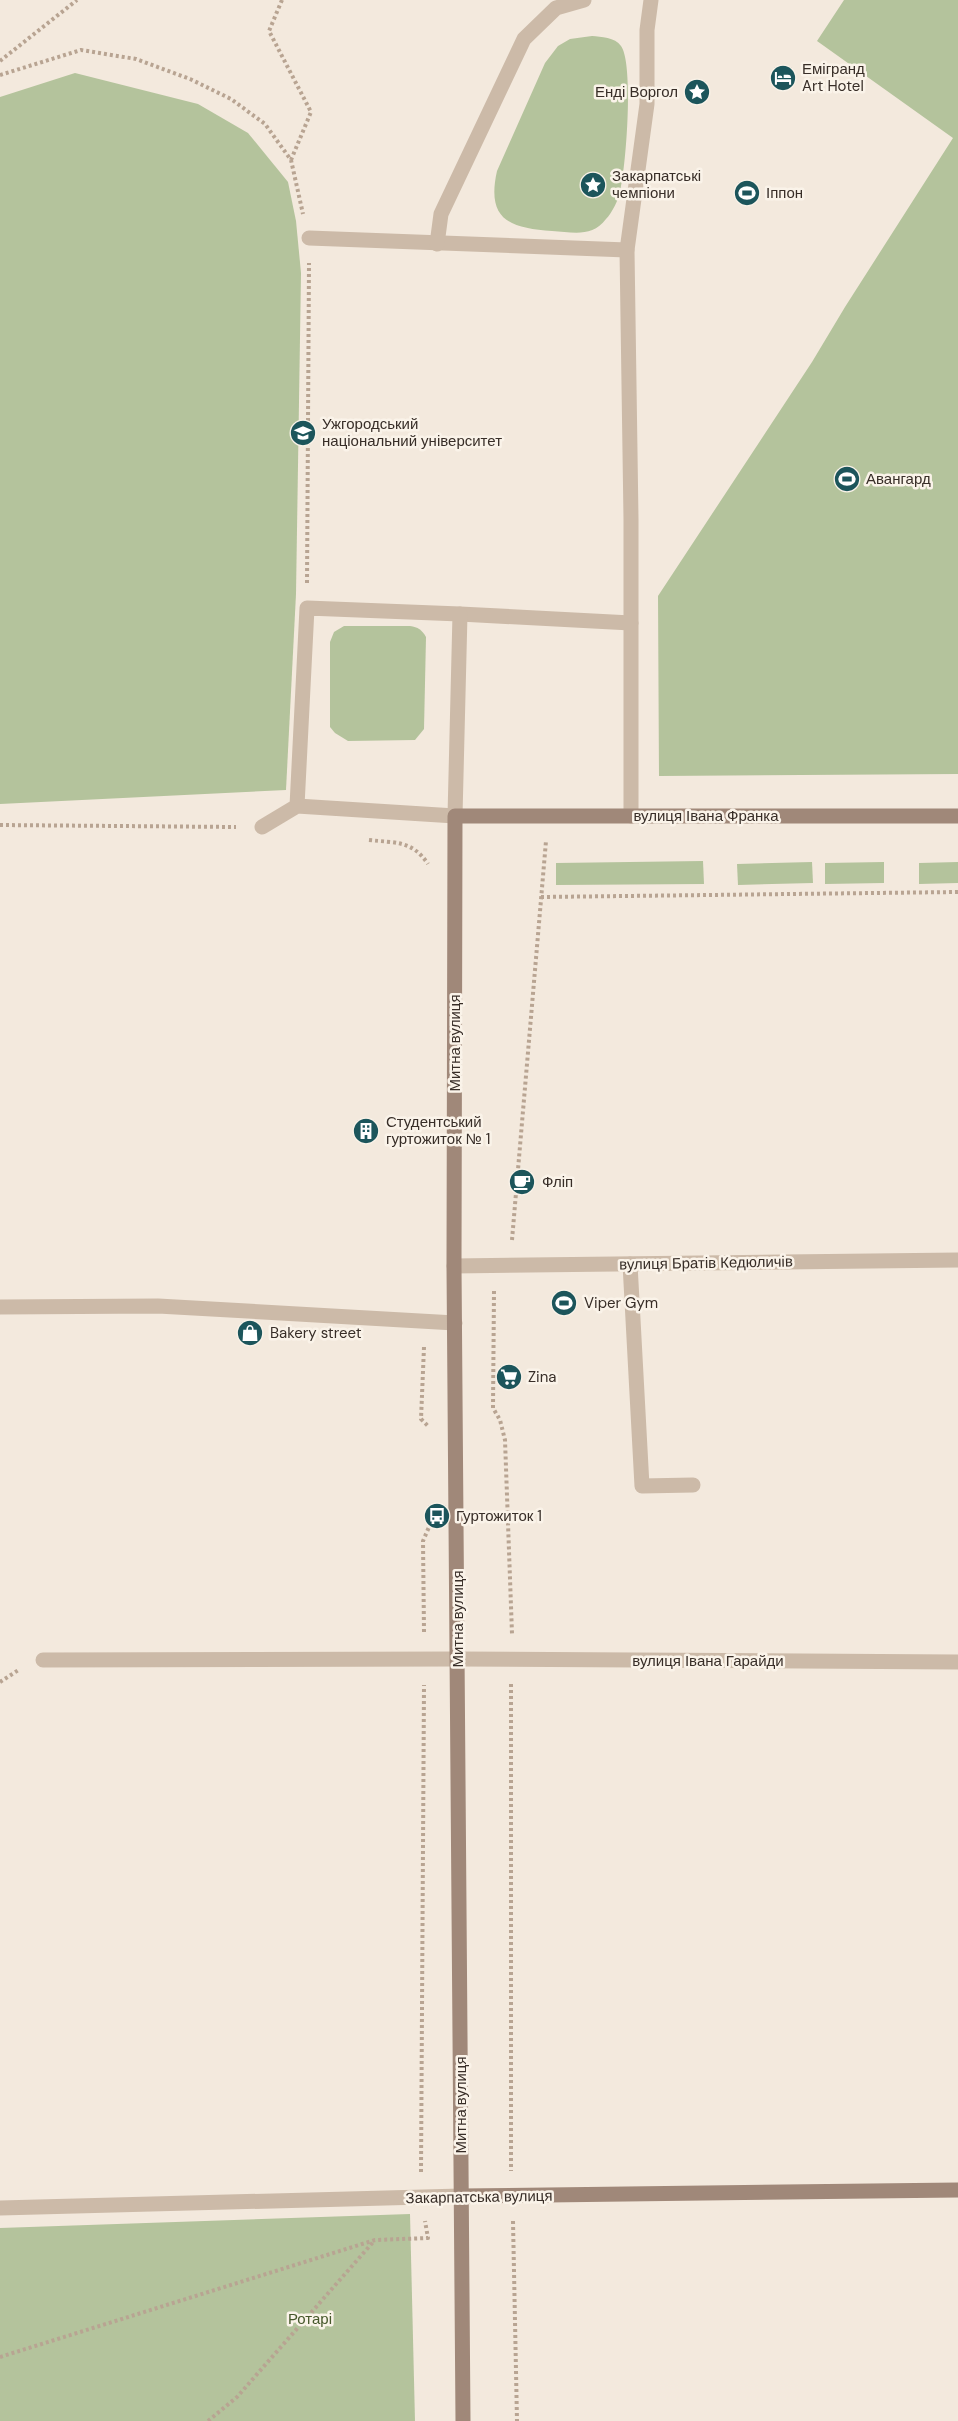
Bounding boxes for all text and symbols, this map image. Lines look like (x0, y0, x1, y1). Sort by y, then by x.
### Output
place label: Емігранд Art Hotel (802, 59, 865, 96)
hotel icon: Емігранд Art Hotel (768, 63, 798, 93)
place icon: Енді Воргол (682, 77, 712, 107)
place label: Енді Воргол (595, 82, 678, 102)
place label: Закарпатські чемпіони (612, 166, 701, 203)
place icon: Закарпатські чемпіони (578, 170, 608, 200)
sports icon: Іппон (732, 178, 762, 208)
place label: Іппон (766, 183, 803, 203)
place label: Ужгородський національний університет (322, 414, 502, 451)
school or university icon: Ужгородський національний університет (288, 418, 318, 448)
sports icon: Авангард (832, 464, 862, 494)
place label: Авангард (866, 469, 931, 489)
street label: вулиця Івана Франка (633, 806, 779, 826)
street label: Митна вулиця (445, 994, 465, 1092)
place label: Студентський гуртожиток № 1 (386, 1112, 490, 1149)
building icon: Студентський гуртожиток № 1 (351, 1116, 381, 1146)
cafe icon: Фліп (507, 1167, 537, 1197)
place label: Фліп (542, 1172, 573, 1192)
street label: вулиця Братів Кедюличів (619, 1251, 793, 1275)
sports icon: Viper Gym (549, 1288, 579, 1318)
place label: Viper Gym (584, 1293, 658, 1313)
shop icon: Bakery street (235, 1318, 265, 1348)
place label: Bakery street (270, 1323, 362, 1343)
supermarket icon: Zina (494, 1362, 524, 1392)
place label: Zina (528, 1367, 557, 1387)
bus stop icon: Гуртожиток 1 (422, 1501, 452, 1531)
place label: Гуртожиток 1 (456, 1506, 542, 1526)
street label: Митна вулиця (448, 1570, 468, 1668)
street label: вулиця Івана Гарайди (632, 1651, 784, 1671)
street label: Митна вулиця (451, 2056, 471, 2154)
street label: Закарпатська вулиця (405, 2186, 553, 2208)
park label: Ротарі (288, 2309, 332, 2329)

